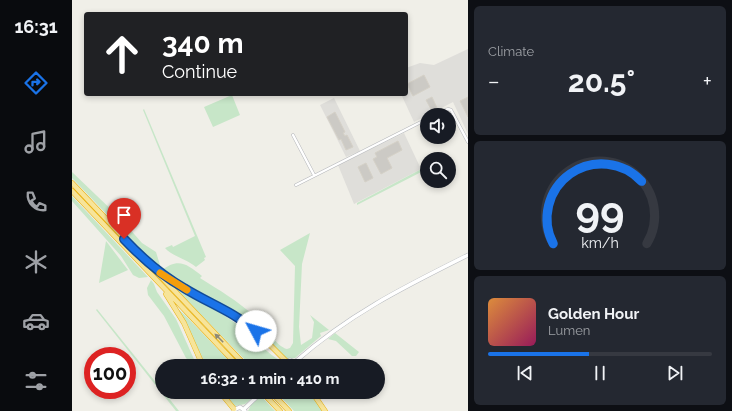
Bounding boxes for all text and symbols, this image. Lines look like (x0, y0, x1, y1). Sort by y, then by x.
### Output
text: 16:31 (14, 16, 58, 37)
text: 340 m (162, 27, 244, 60)
icon: ahead (96, 28, 148, 80)
text: Climate (488, 44, 534, 59)
text: Continue (162, 61, 237, 82)
text: 20.5° (568, 64, 635, 99)
text: − (488, 68, 500, 94)
text: + (703, 68, 712, 94)
icon: directions (22, 69, 50, 97)
map controls (420, 108, 456, 188)
button: sound (420, 108, 456, 144)
icon: music (22, 128, 50, 156)
button: search (420, 152, 456, 188)
text: 99 (576, 187, 624, 236)
icon: phone (22, 188, 50, 216)
pin (107, 198, 141, 239)
icon: arrive (113, 204, 135, 226)
text: km/h (581, 234, 619, 250)
icon: climate (22, 248, 50, 276)
text: Golden Hour (548, 305, 639, 323)
icon: car (22, 307, 50, 335)
position arrow (235, 310, 277, 352)
text: Lumen (548, 323, 590, 338)
one-way arrow (214, 333, 224, 343)
speed limit sign: 100 (84, 347, 136, 399)
icon: previous (514, 362, 536, 384)
icon: pause (589, 362, 611, 384)
icon: next (664, 362, 686, 384)
icon: filters (22, 367, 50, 395)
text: 16:32 · 1 min · 410 m (201, 370, 339, 388)

